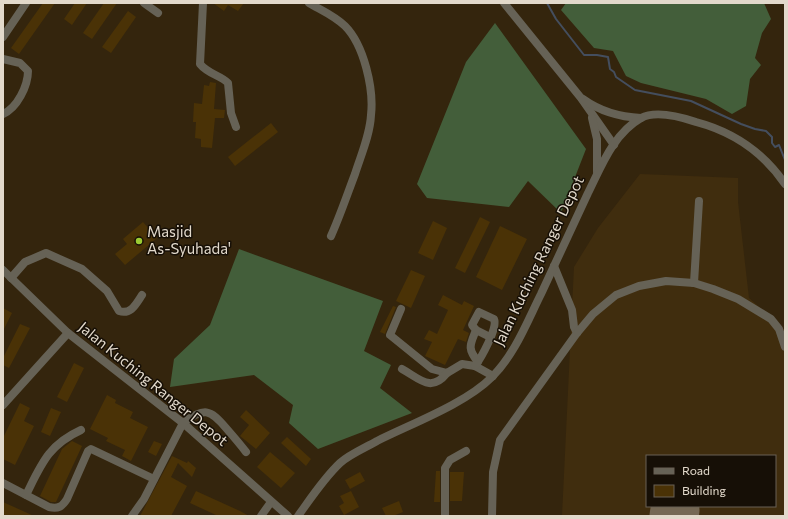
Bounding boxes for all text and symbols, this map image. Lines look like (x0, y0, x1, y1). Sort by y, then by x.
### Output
street label: Jalan Kuching Ranger Depot (489, 173, 587, 349)
place label: Masjid As-Syuhada' (147, 222, 231, 257)
marker: Masjid As-Syuhada' (134, 236, 144, 246)
street label: Jalan Kuching Ranger Depot (75, 317, 232, 449)
legend (646, 455, 776, 507)
text: Road (682, 463, 710, 477)
text: Building (682, 483, 726, 497)

